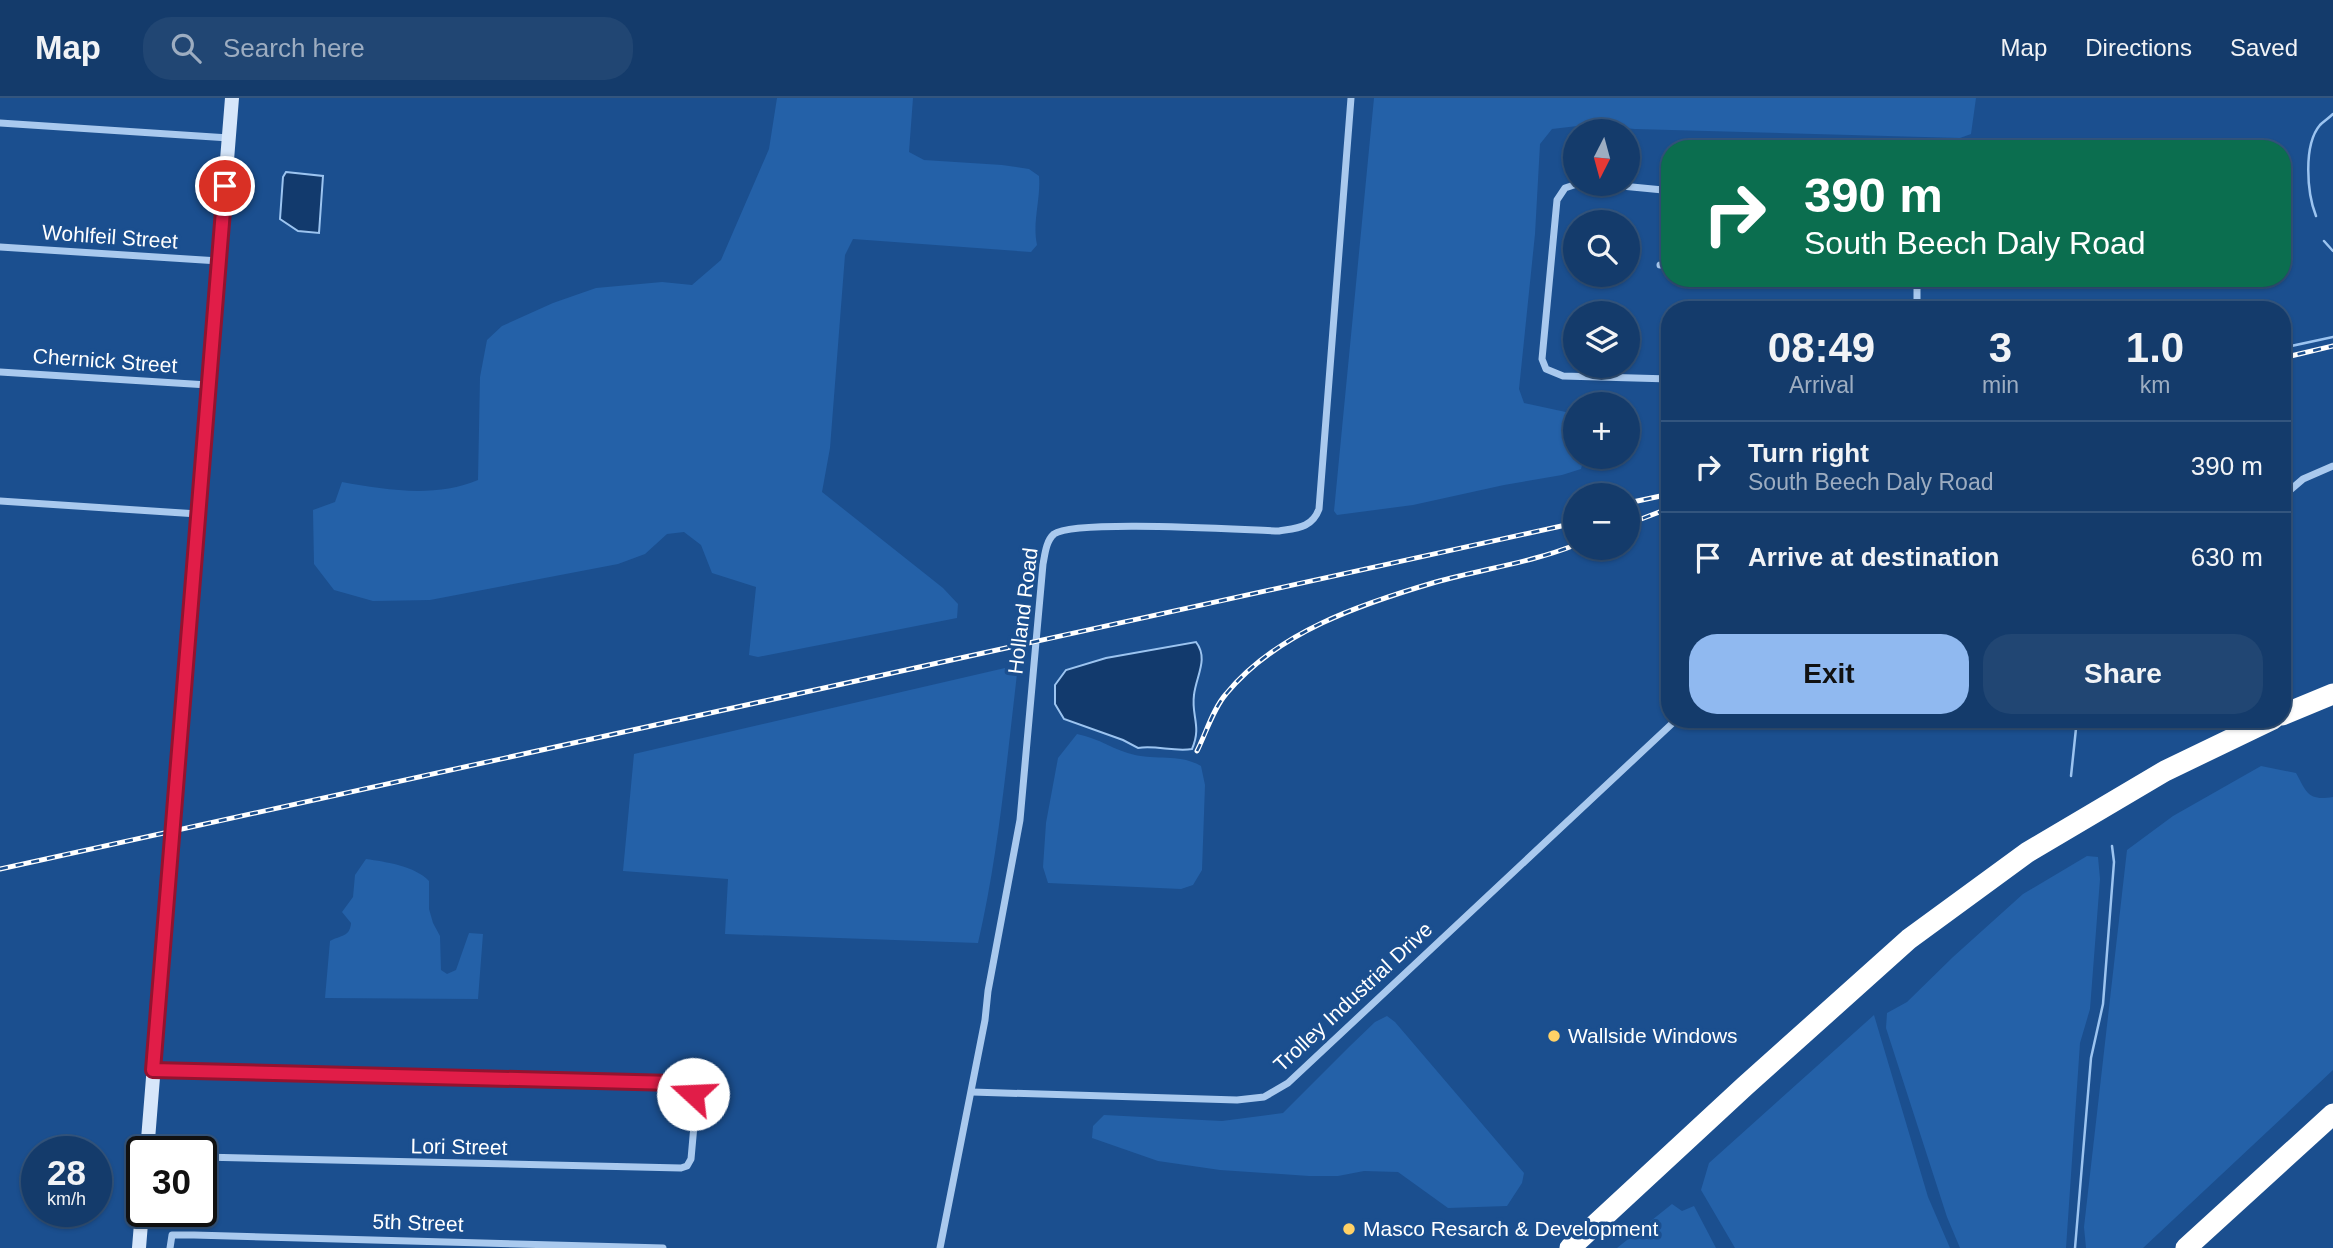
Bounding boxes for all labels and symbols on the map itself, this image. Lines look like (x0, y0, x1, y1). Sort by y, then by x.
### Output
north arrow (1563, 119, 1640, 196)
pin (195, 156, 255, 216)
street label: Wohlfeil Street (41, 220, 179, 253)
street label: Chernick Street (32, 344, 178, 377)
street label: Holland Road (1003, 546, 1042, 675)
street label: Trolley Industrial Drive (1269, 917, 1437, 1076)
place label: Wallside Windows (1568, 1024, 1738, 1047)
marker: Wallside Windows (1546, 1028, 1562, 1044)
position arrow (656, 1057, 730, 1131)
street label: Lori Street (410, 1134, 508, 1159)
speed limit sign: 30 (126, 1136, 217, 1227)
street label: 5th Street (372, 1209, 464, 1236)
place label: Masco Resarch & Development (1363, 1217, 1658, 1240)
marker: Masco Resarch & Development (1341, 1221, 1357, 1237)

